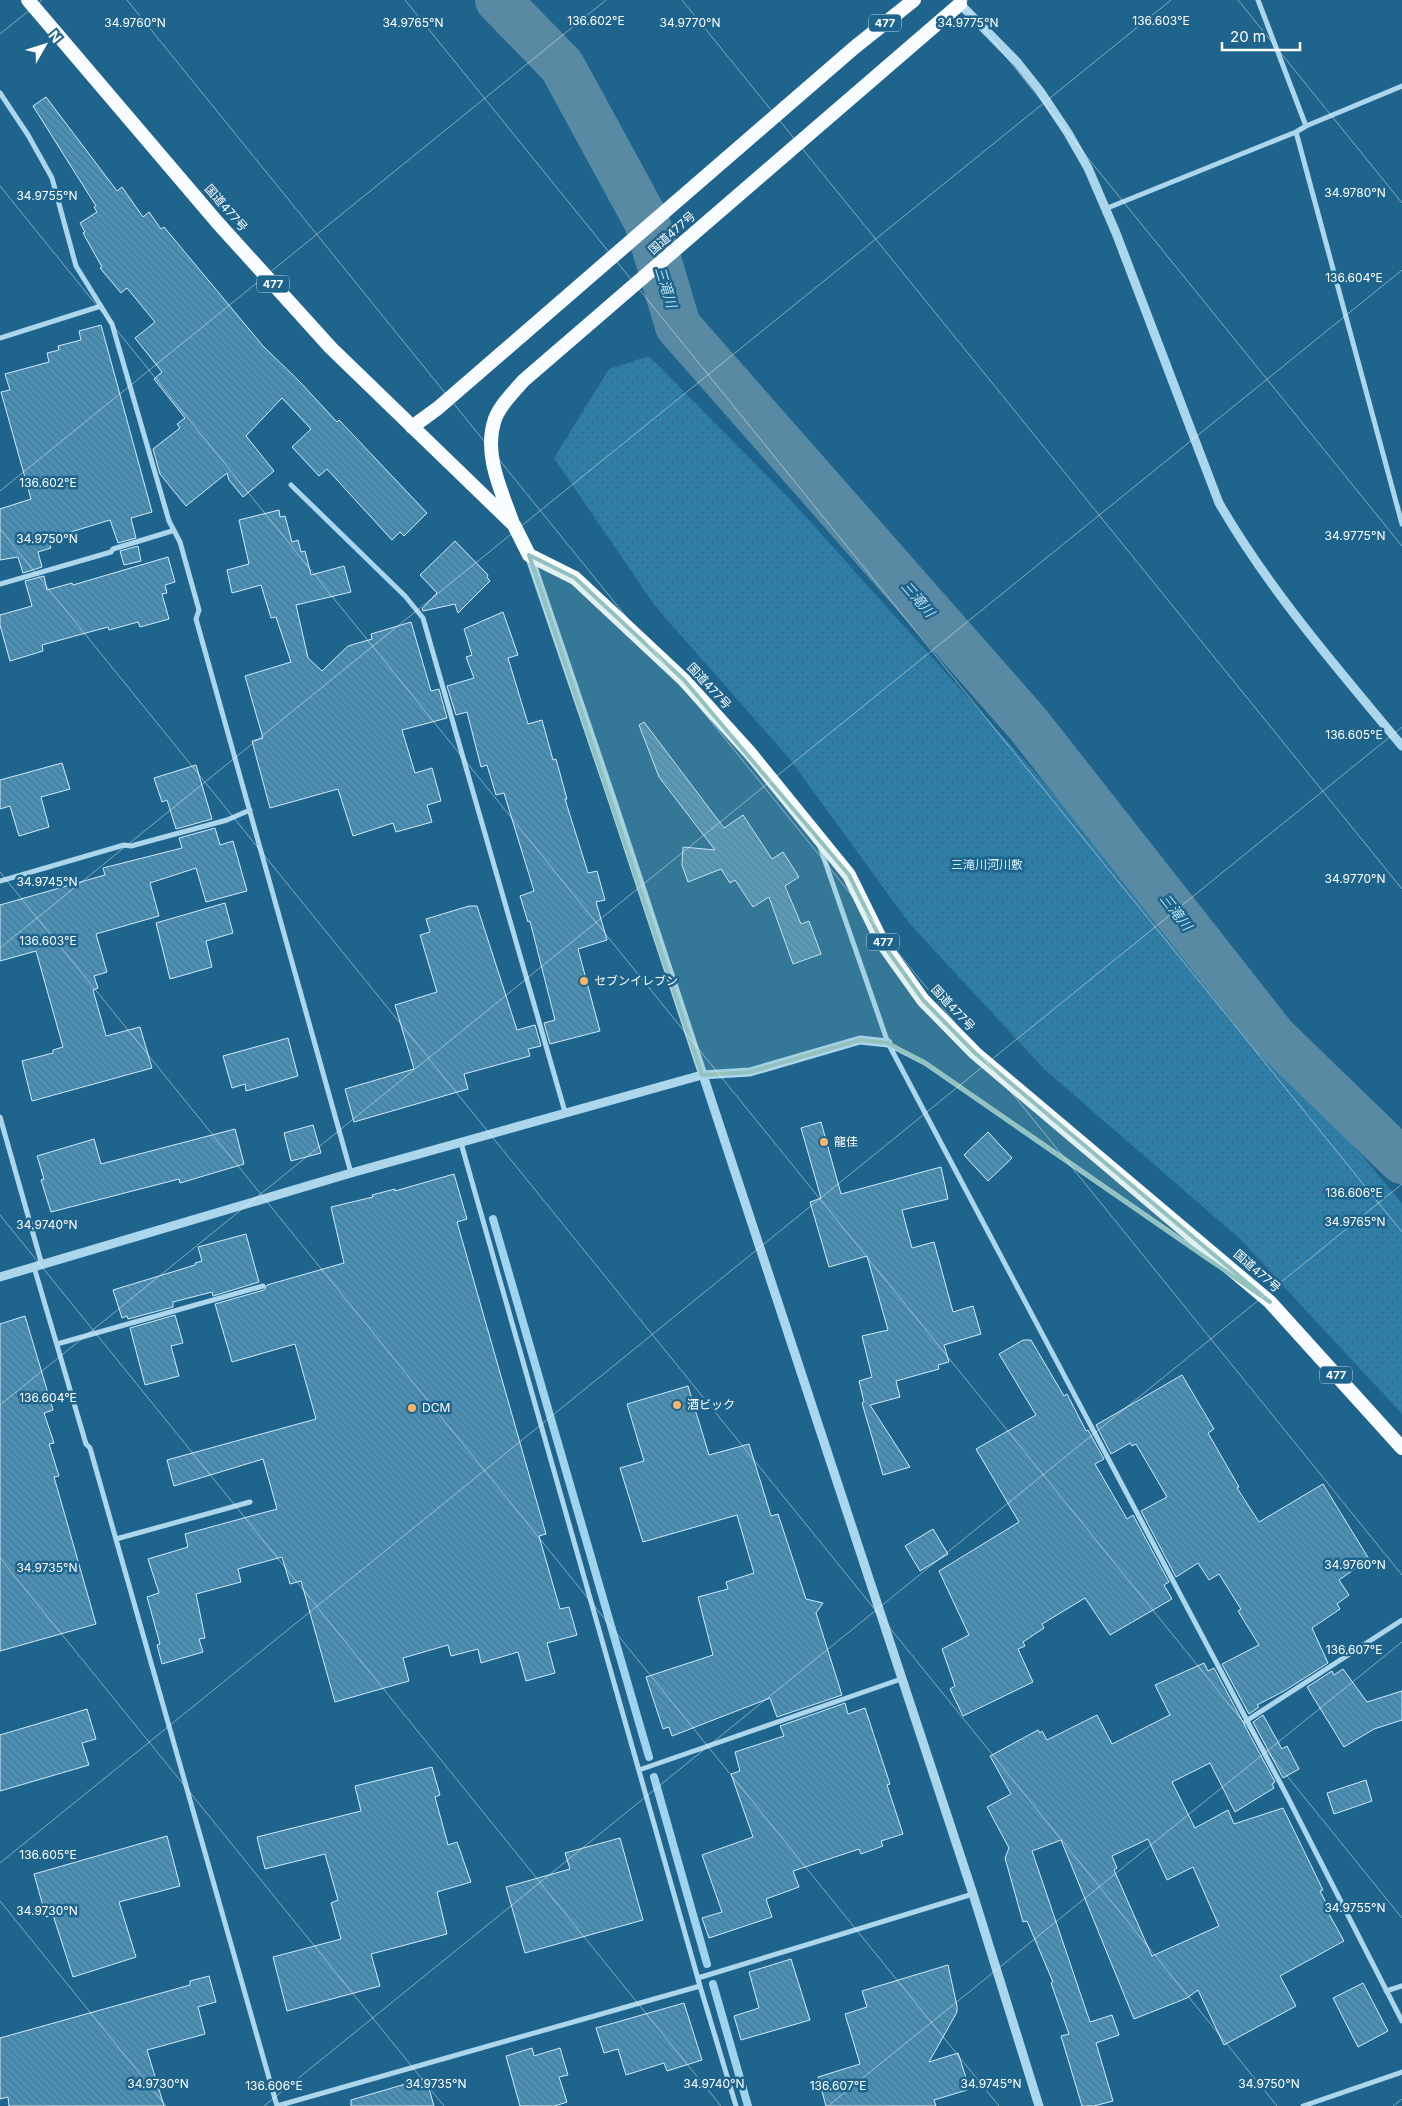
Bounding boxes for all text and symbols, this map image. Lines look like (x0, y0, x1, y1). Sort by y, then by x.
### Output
text: 136.602°E (567, 13, 625, 28)
text: 136.603°E (1132, 13, 1190, 28)
road number: 477 (869, 14, 901, 32)
text: 34.9760°N (104, 15, 166, 30)
text: 34.9765°N (382, 15, 444, 30)
text: 34.9770°N (659, 15, 721, 30)
text: 34.9775°N (938, 15, 998, 30)
north arrow (20, 20, 70, 70)
scale bar (1222, 20, 1300, 52)
text: N (46, 27, 65, 46)
text: 20 m (1230, 27, 1266, 46)
street label: 国道477号 (202, 181, 251, 234)
text: 34.9780°N (1324, 185, 1386, 200)
text: 34.9755°N (16, 188, 78, 203)
street label: 国道477号 (645, 208, 698, 257)
water label: 三滝川 (652, 264, 681, 311)
text: 136.604°E (1325, 270, 1383, 285)
road number: 477 (257, 276, 289, 292)
text: 136.602°E (19, 475, 77, 490)
text: 34.9775°N (1325, 528, 1385, 543)
text: 34.9750°N (16, 531, 78, 546)
water label: 三滝川 (898, 577, 940, 622)
street label: 国道477号 (684, 659, 734, 712)
text: 136.605°E (1325, 727, 1383, 742)
park label: 三滝川河川敷 (951, 857, 1023, 872)
text: 34.9770°N (1324, 871, 1386, 886)
text: 34.9745°N (17, 874, 78, 889)
water label: 三滝川 (1157, 890, 1197, 935)
text: 136.603°E (19, 933, 77, 948)
road number: 477 (867, 934, 899, 950)
place label: セブンイレブン (594, 973, 678, 988)
marker: セブンイレブン (578, 975, 590, 987)
street label: 国道477号 (928, 981, 978, 1034)
place label: 龍佳 (834, 1134, 858, 1149)
marker: 龍佳 (818, 1136, 830, 1148)
text: 136.606°E (1325, 1185, 1383, 1200)
text: 34.9765°N (1324, 1214, 1386, 1229)
text: 34.9740°N (16, 1217, 78, 1232)
street label: 国道477号 (1231, 1246, 1284, 1295)
road number: 477 (1320, 1366, 1352, 1384)
text: 136.604°E (19, 1390, 77, 1405)
place label: 酒ビック (687, 1397, 735, 1412)
marker: 酒ビック (671, 1399, 683, 1411)
place label: DCM (422, 1400, 450, 1415)
marker: DCM (406, 1402, 418, 1414)
text: 34.9760°N (1324, 1557, 1386, 1572)
text: 34.9735°N (16, 1560, 78, 1575)
text: 136.607°E (1326, 1642, 1382, 1657)
text: 136.605°E (19, 1847, 77, 1862)
text: 34.9755°N (1324, 1900, 1386, 1915)
text: 34.9730°N (16, 1903, 78, 1918)
text: 34.9730°N (127, 2076, 189, 2091)
text: 34.9735°N (405, 2076, 467, 2091)
text: 34.9740°N (683, 2076, 745, 2091)
text: 34.9745°N (961, 2076, 1022, 2091)
text: 34.9750°N (1238, 2076, 1300, 2091)
text: 136.606°E (245, 2078, 303, 2093)
text: 136.607°E (810, 2078, 866, 2093)

